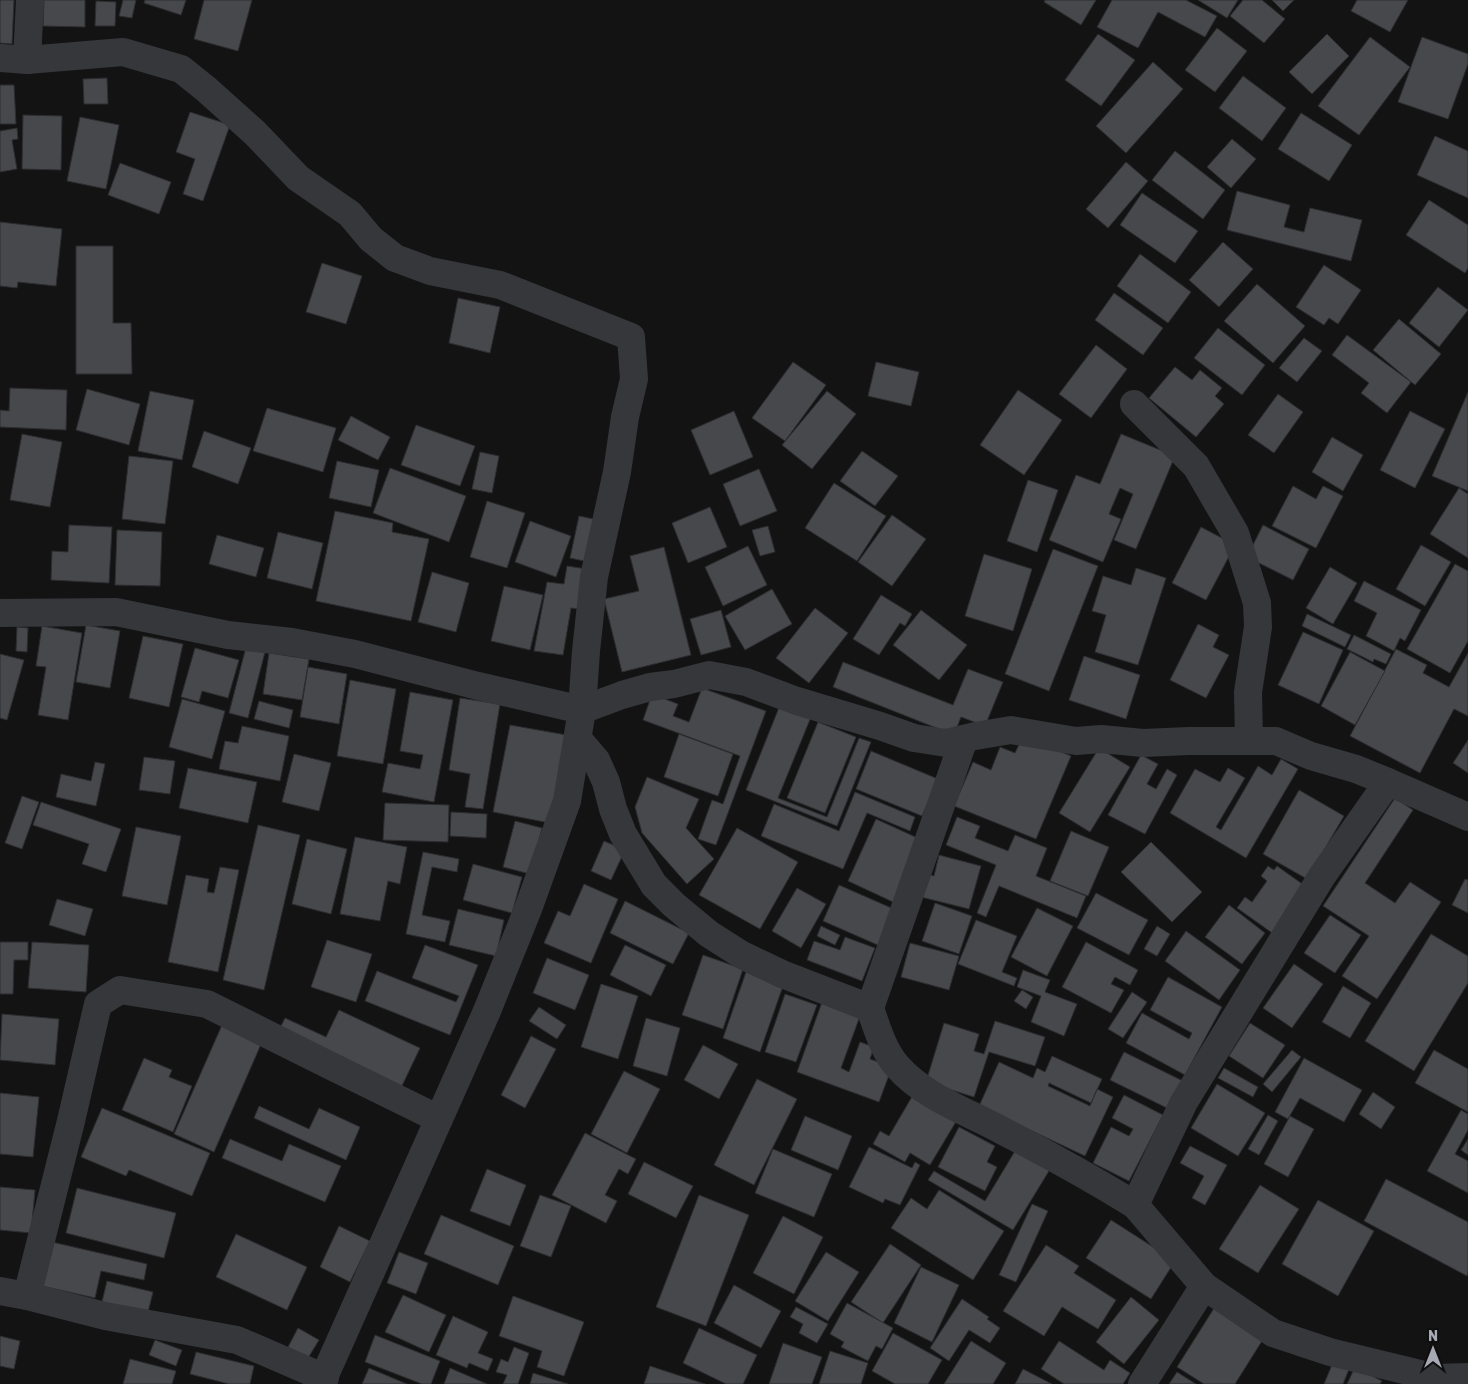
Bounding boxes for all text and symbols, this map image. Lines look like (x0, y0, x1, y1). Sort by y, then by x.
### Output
north arrow (1408, 1324, 1458, 1374)
text: N (1428, 1328, 1438, 1345)

